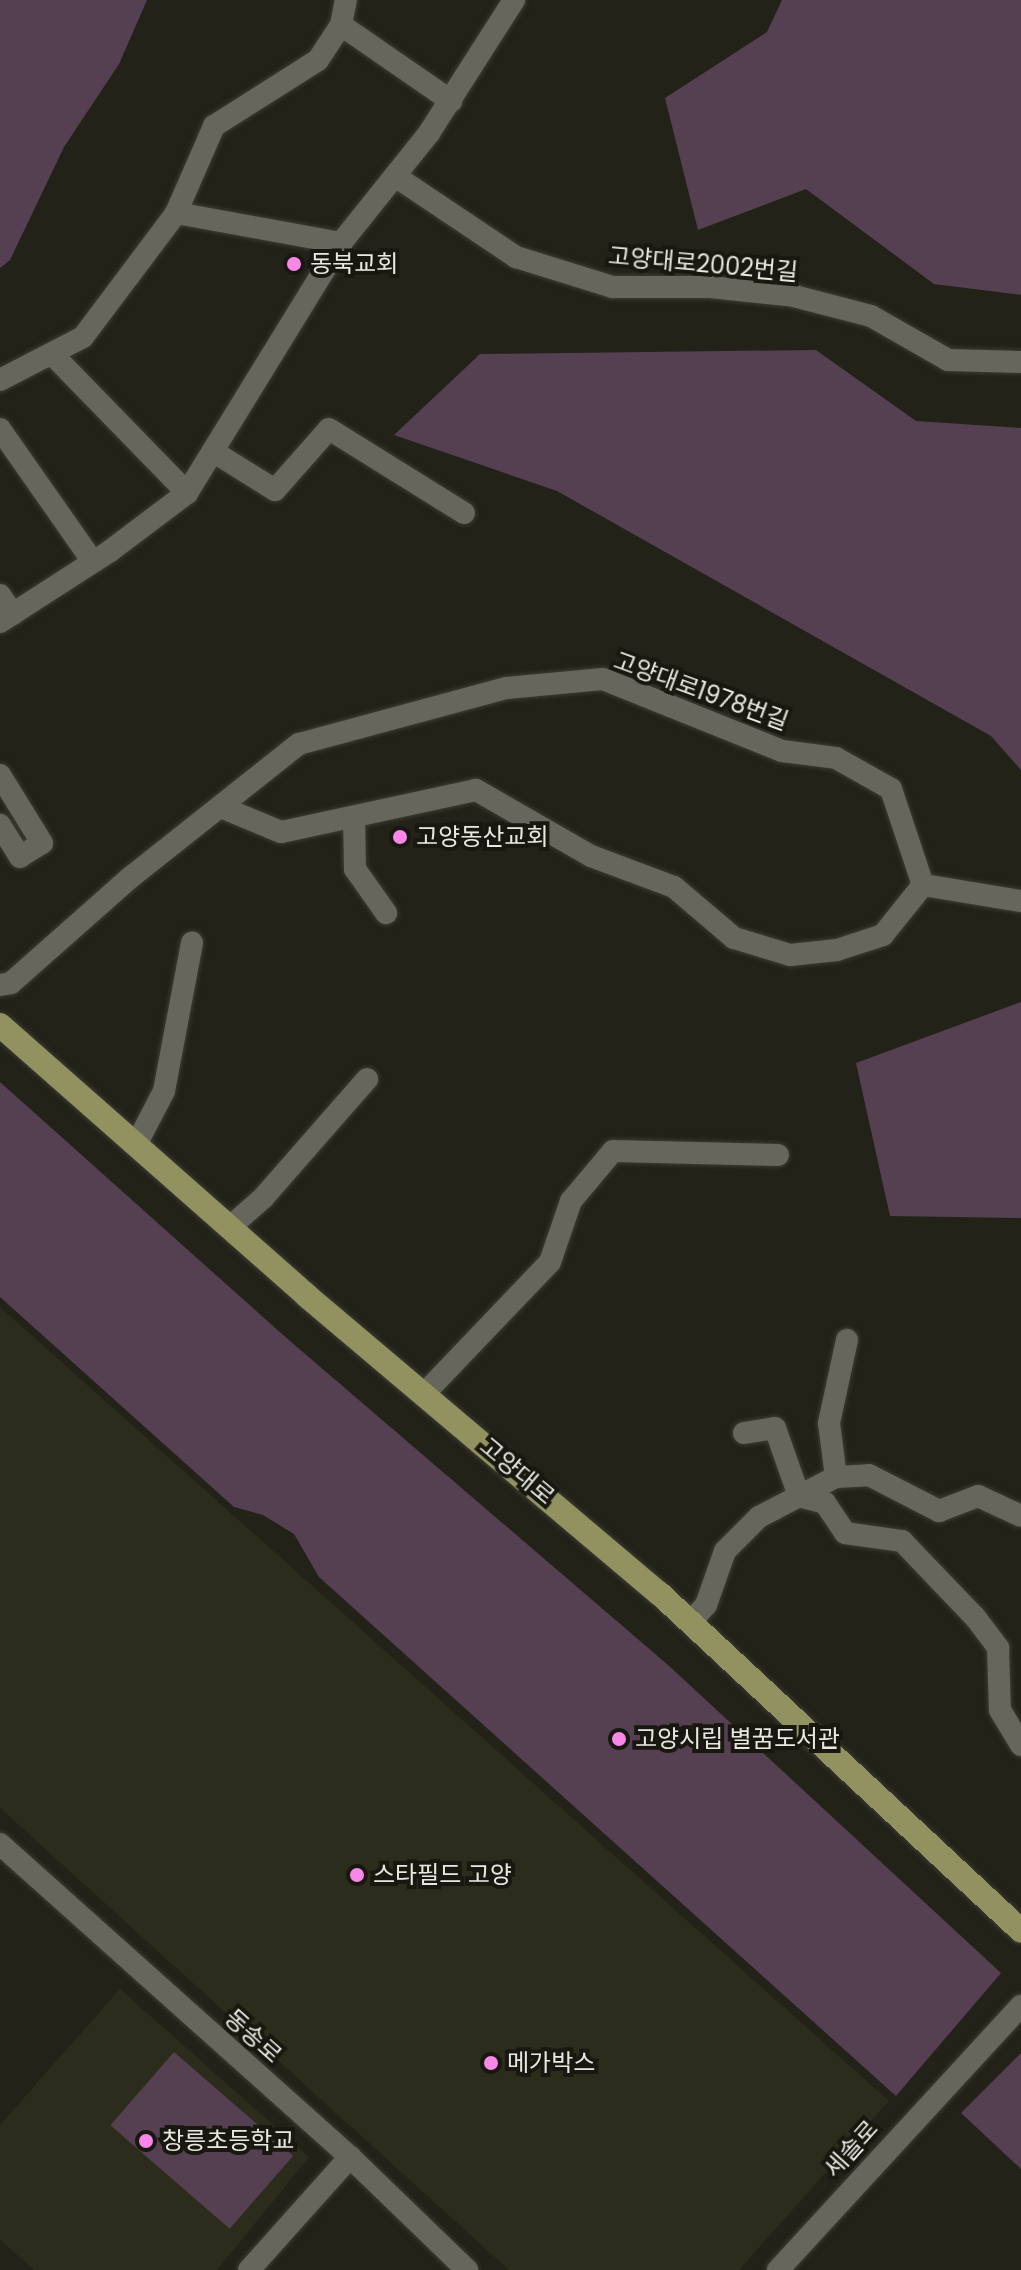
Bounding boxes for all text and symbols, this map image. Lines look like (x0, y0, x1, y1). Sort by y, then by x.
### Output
street label: 고양대로2002번길 (607, 241, 799, 287)
place label: 동북교회 (310, 250, 398, 278)
marker: 동북교회 (285, 255, 303, 273)
street label: 고양대로1978번길 (610, 646, 792, 736)
place label: 고양동산교회 (416, 823, 548, 851)
marker: 고양동산교회 (391, 828, 409, 846)
street label: 고양대로 (474, 1432, 560, 1510)
place label: 고양시립 별꿈도서관 (635, 1725, 840, 1753)
marker: 고양시립 별꿈도서관 (610, 1730, 628, 1748)
place label: 스타필드 고양 (373, 1861, 512, 1889)
marker: 스타필드 고양 (348, 1866, 366, 1884)
street label: 동송로 (219, 2003, 287, 2069)
place label: 메가박스 (507, 2049, 595, 2077)
marker: 메가박스 (482, 2054, 500, 2072)
street label: 세솔로 (818, 2115, 884, 2183)
place label: 창릉초등학교 (162, 2127, 294, 2155)
marker: 창릉초등학교 (137, 2132, 155, 2150)

